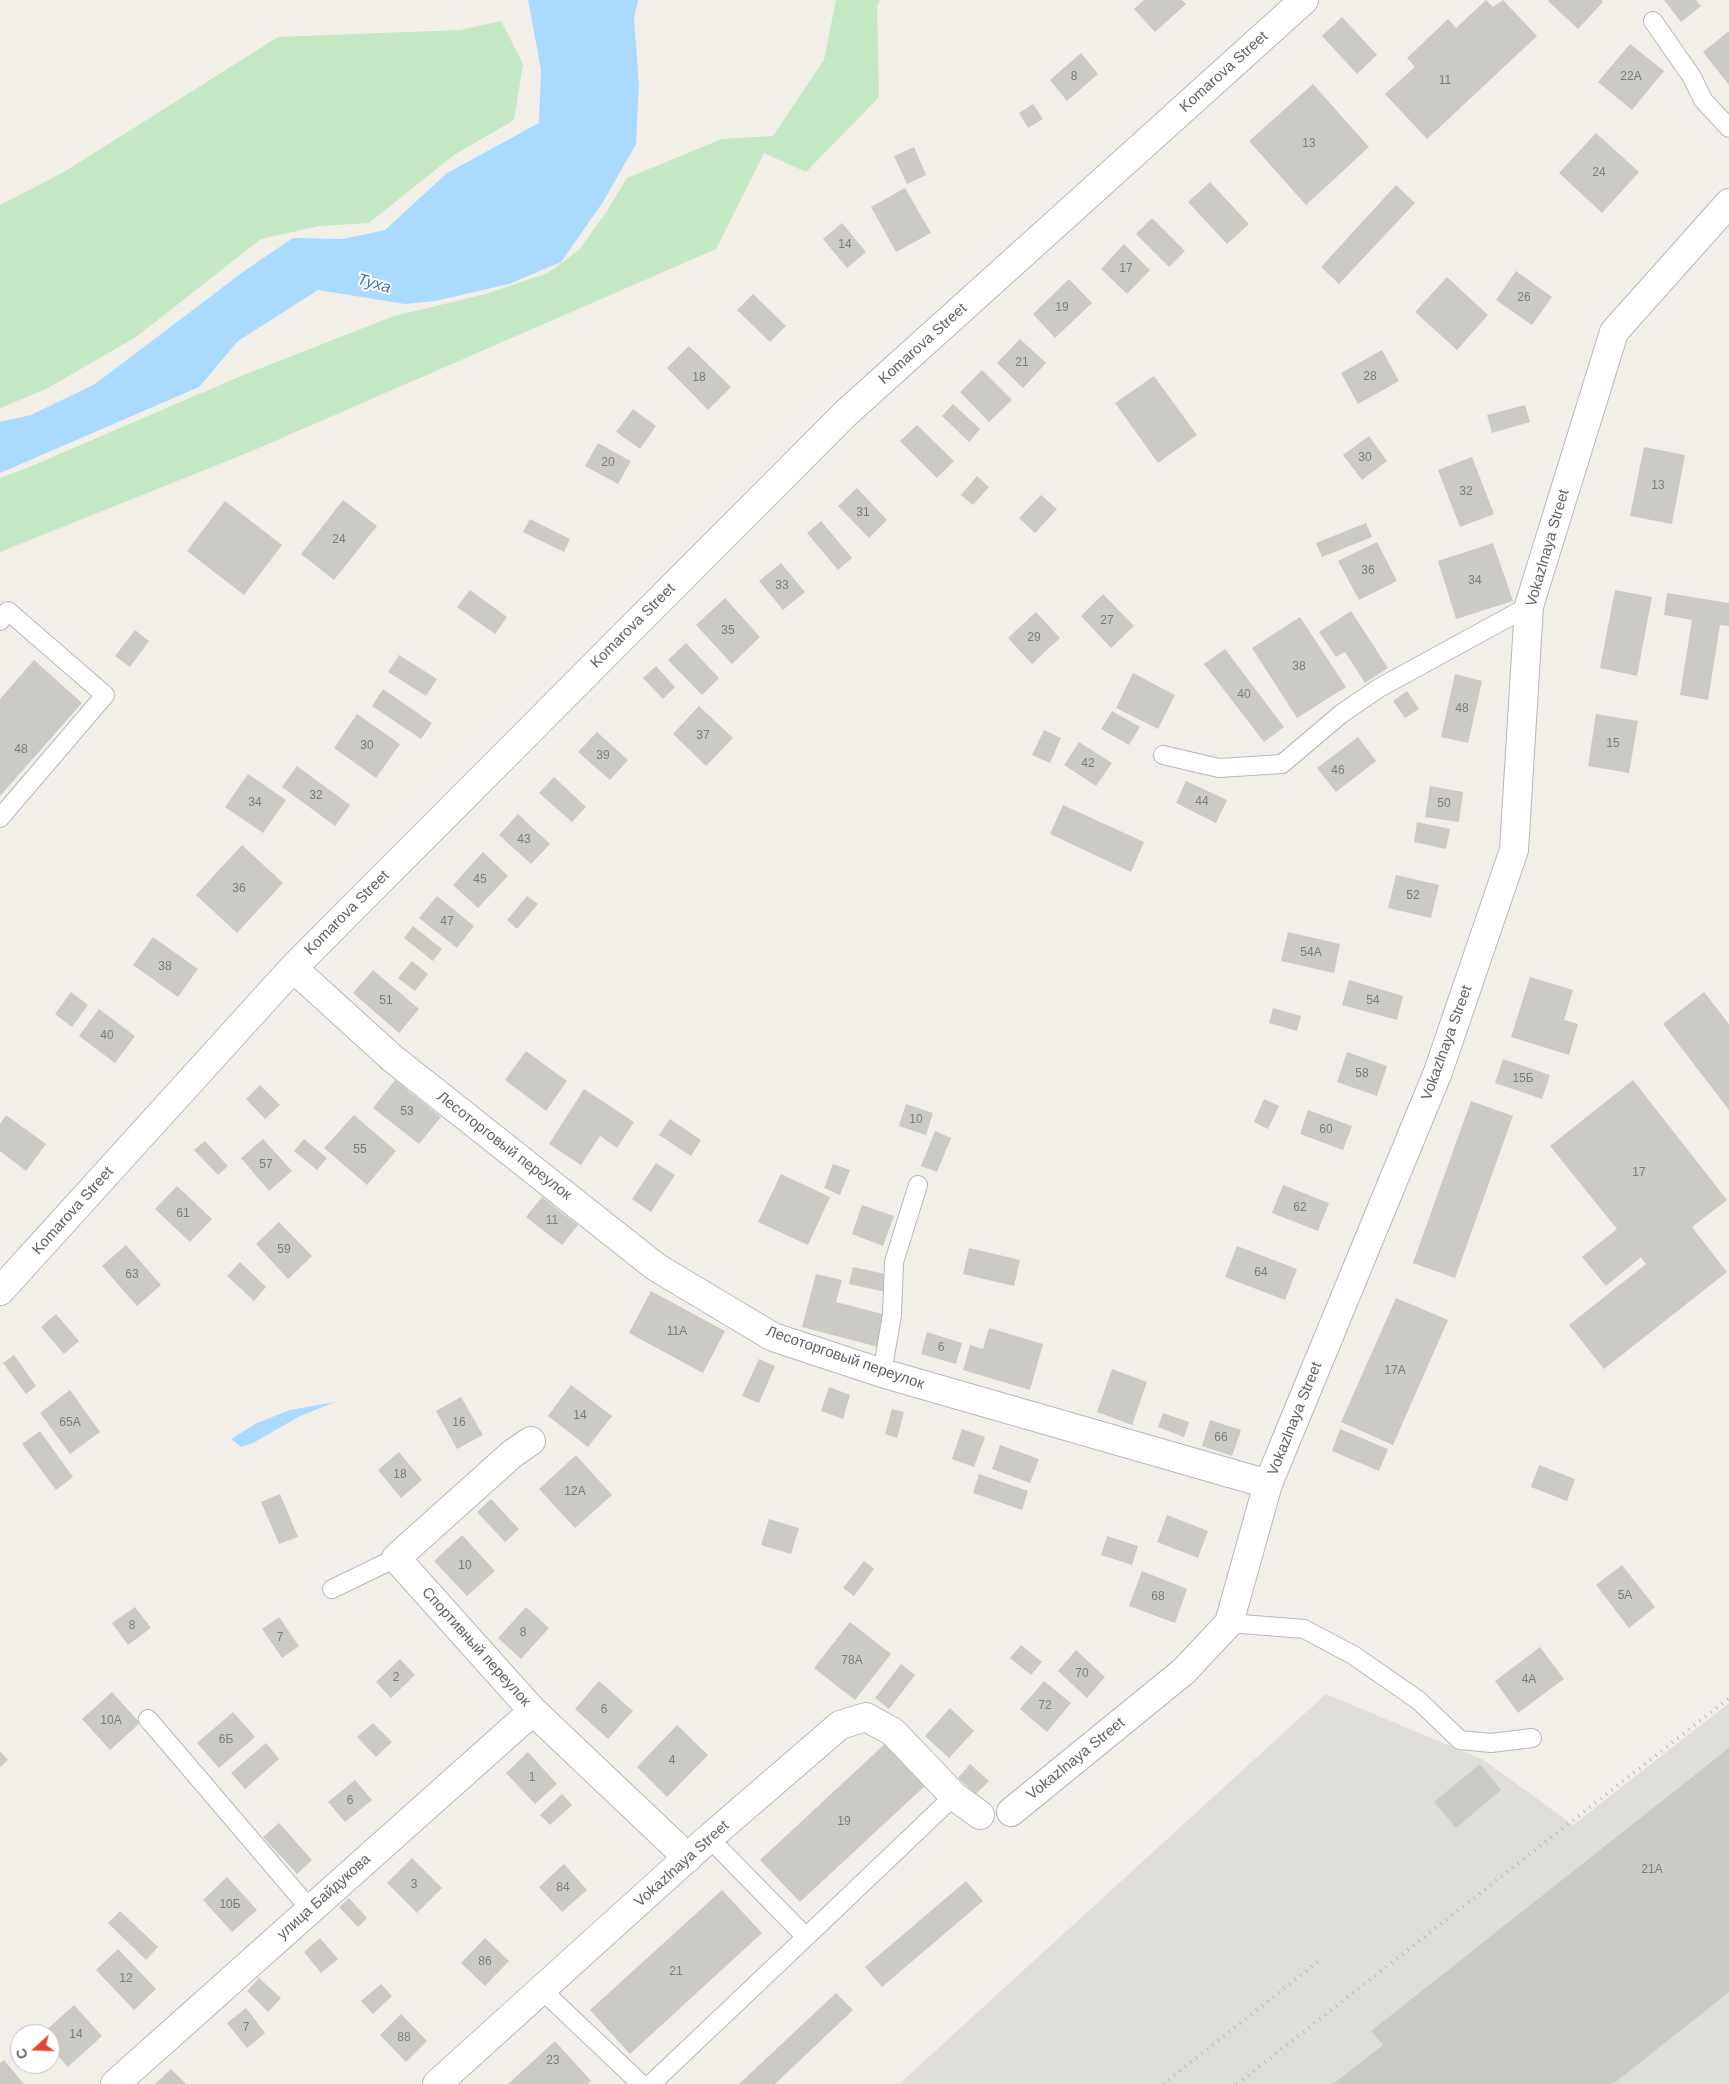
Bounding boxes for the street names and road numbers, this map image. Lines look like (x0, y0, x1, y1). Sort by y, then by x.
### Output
street label: Komarova Street (1176, 28, 1272, 116)
street label: Komarova Street (875, 300, 971, 388)
street label: Vokazlnaya Street (1523, 487, 1573, 609)
street label: Komarova Street (587, 580, 679, 672)
street label: Komarova Street (301, 867, 393, 959)
street label: Vokazlnaya Street (1418, 983, 1476, 1103)
street label: Лесоторговый переулок (433, 1088, 575, 1204)
street label: Komarova Street (29, 1163, 117, 1259)
street label: Лесоторговый переулок (764, 1322, 926, 1394)
street label: Vokazlnaya Street (1264, 1360, 1326, 1478)
street label: Спортивный переулок (418, 1584, 534, 1710)
street label: Vokazlnaya Street (1023, 1714, 1129, 1804)
street label: Vokazlnaya Street (631, 1817, 733, 1911)
street label: улица Байдукова (274, 1850, 374, 1944)

